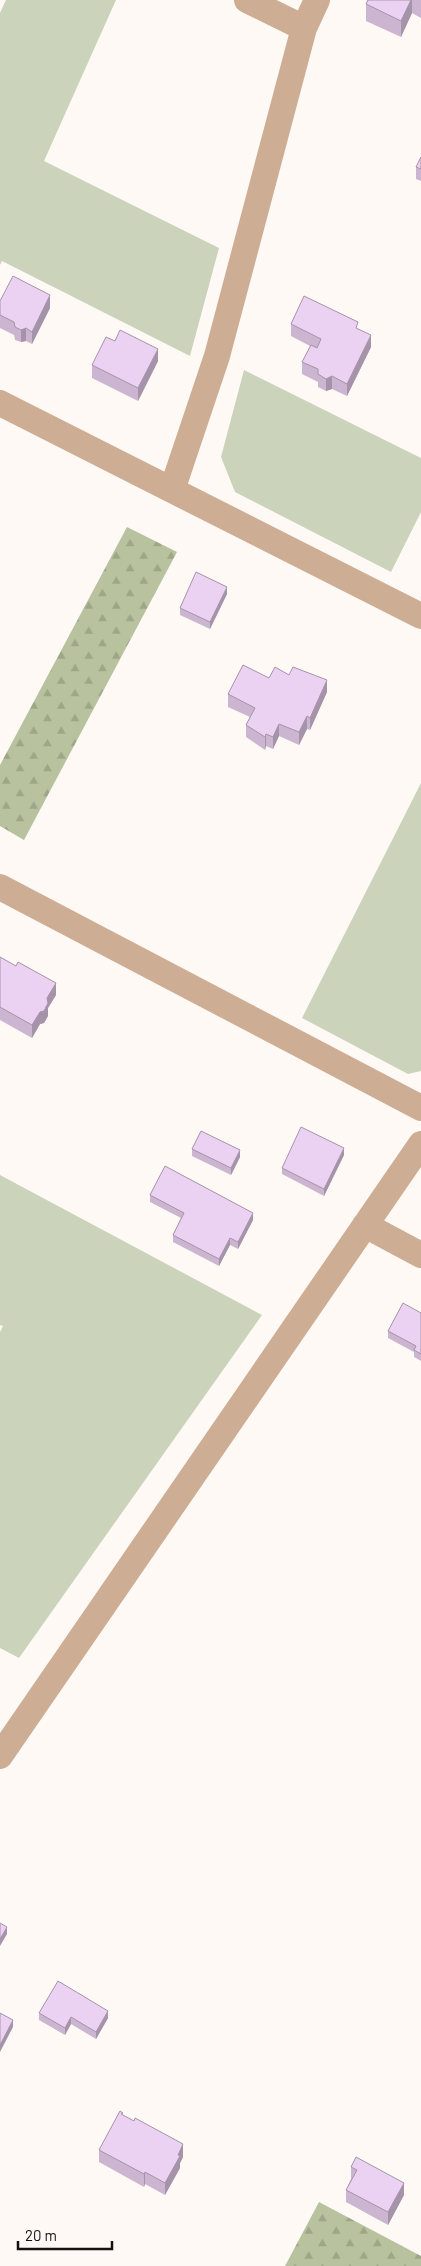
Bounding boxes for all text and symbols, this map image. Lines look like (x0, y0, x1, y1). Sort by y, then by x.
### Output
scale bar (18, 2218, 111, 2250)
text: 20 m (25, 2226, 57, 2244)

